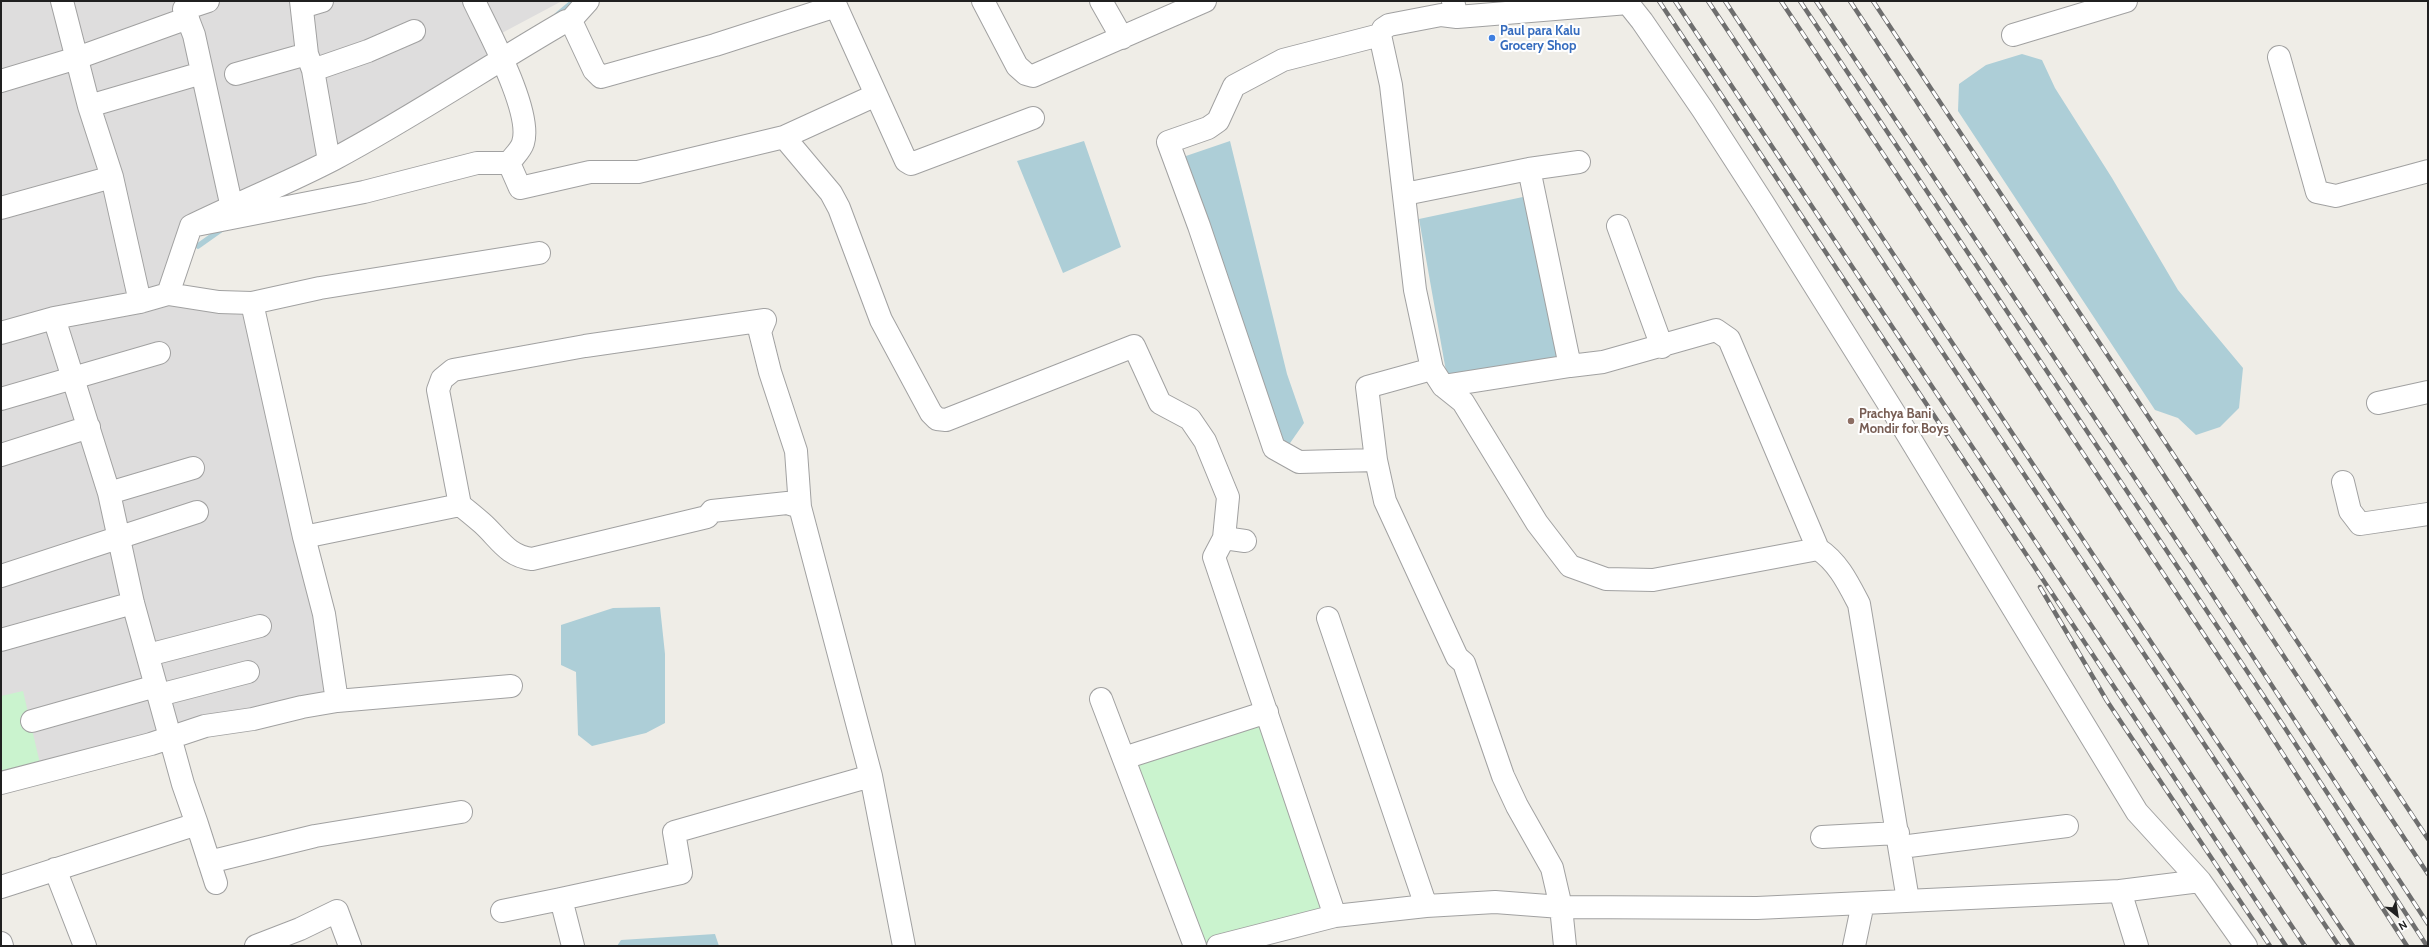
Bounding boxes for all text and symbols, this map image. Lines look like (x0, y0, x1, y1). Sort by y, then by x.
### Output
place label: Paul para Kalu Grocery Shop (1500, 23, 1580, 54)
marker: Paul para Kalu Grocery Shop (1487, 33, 1497, 43)
place label: Prachya Bani Mondir for Boys (1859, 406, 1949, 437)
marker: Prachya Bani Mondir for Boys (1846, 416, 1856, 426)
north arrow (2377, 895, 2417, 935)
text: N (2396, 917, 2410, 933)

